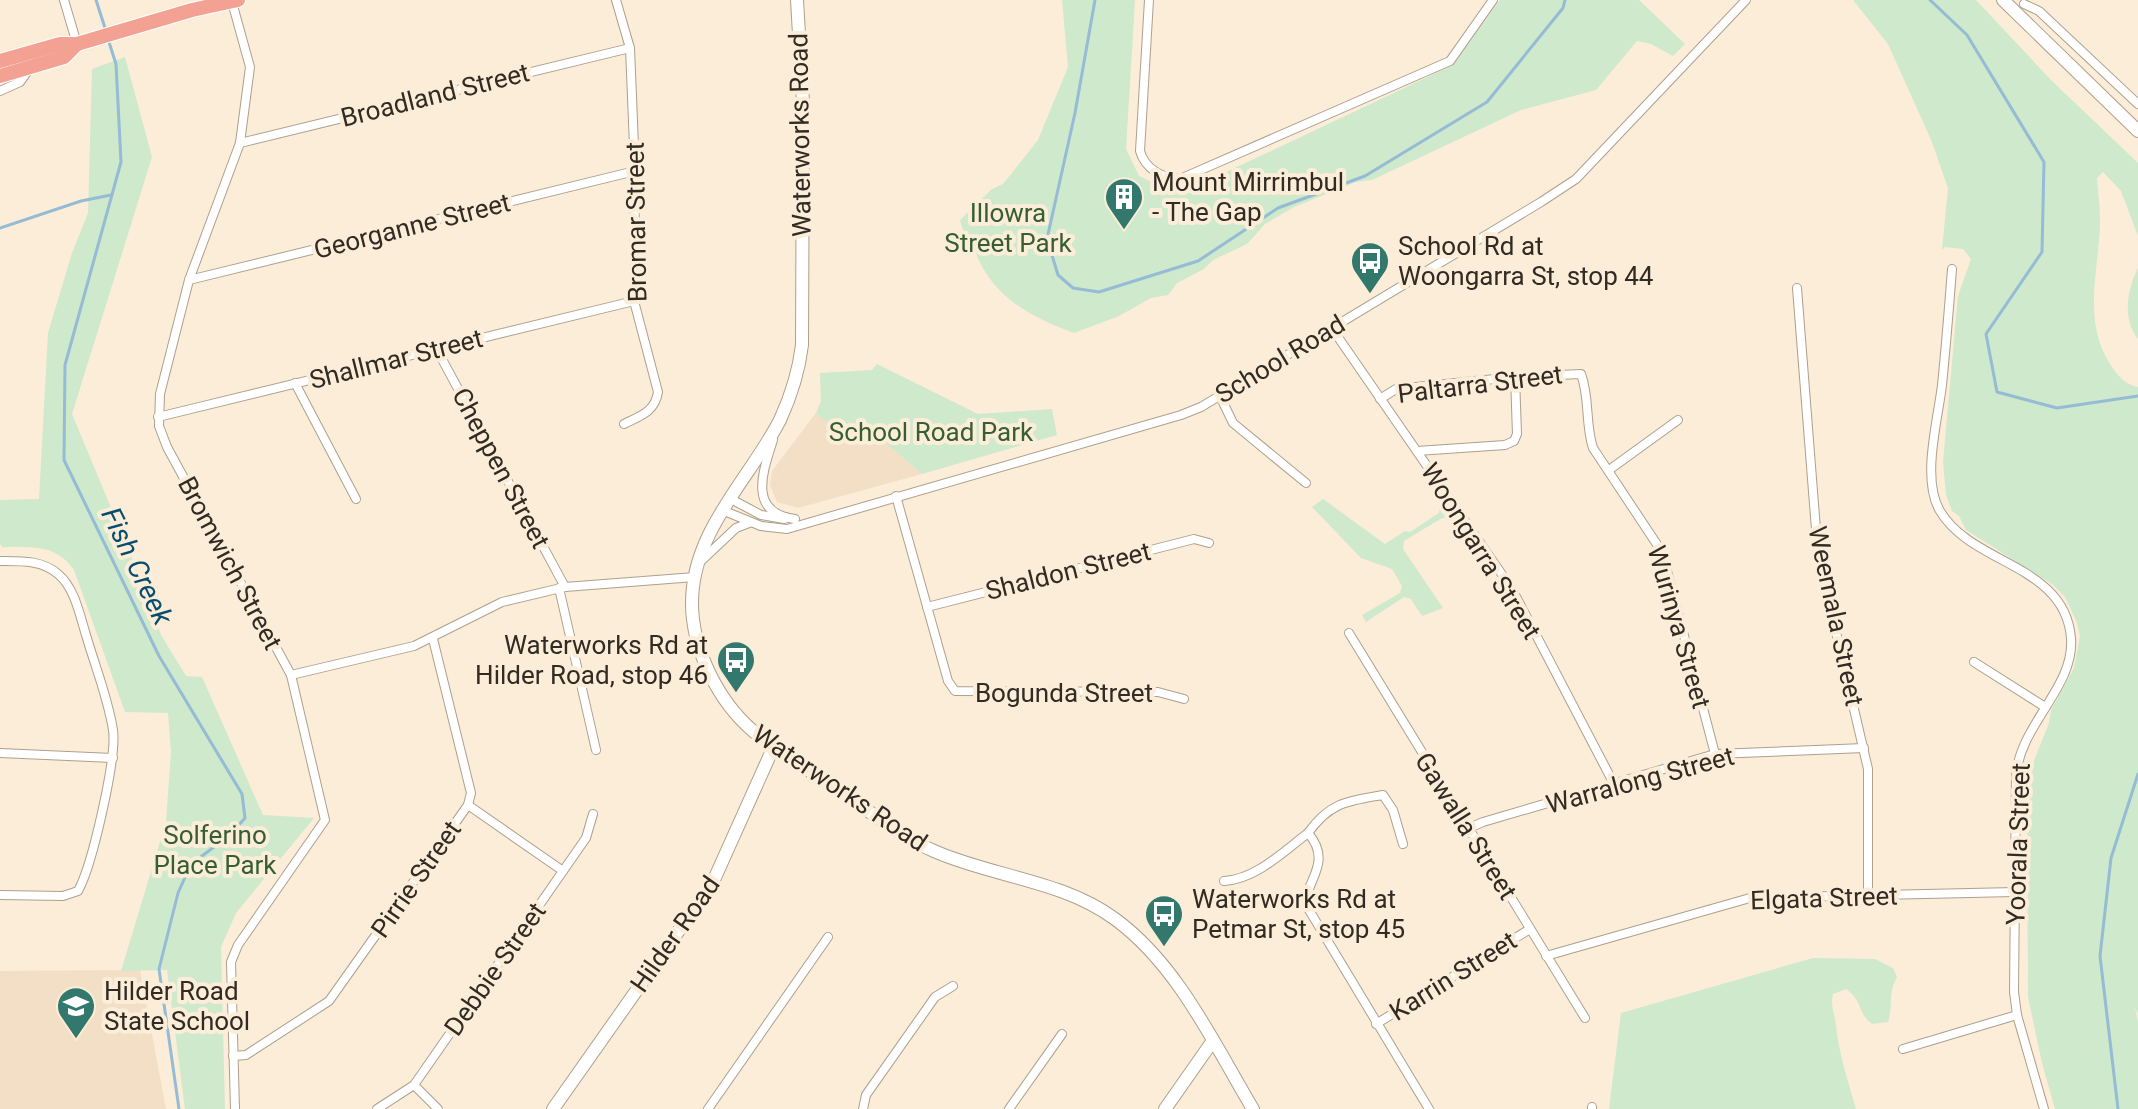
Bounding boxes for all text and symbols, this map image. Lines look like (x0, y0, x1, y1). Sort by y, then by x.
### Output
street label: Waterworks Road (783, 33, 817, 237)
street label: Broadland Street (338, 57, 532, 133)
street label: Bromar Street (620, 142, 652, 302)
place label: Mount Mirrimbul - The Gap (1152, 167, 1344, 227)
building icon: Mount Mirrimbul - The Gap (1103, 176, 1145, 231)
street label: Georganne Street (311, 187, 513, 265)
park label: Illowra Street Park (944, 198, 1073, 258)
place label: School Rd at Woongarra St, stop 44 (1398, 231, 1654, 291)
bus stop icon: School Rd at Woongarra St, stop 44 (1349, 240, 1391, 295)
street label: School Road (1210, 309, 1350, 409)
street label: Shallmar Street (306, 323, 486, 395)
street label: Paltarra Street (1396, 359, 1564, 409)
street label: Cheppen Street (446, 383, 556, 553)
park label: School Road Park (829, 417, 1034, 447)
street label: Woongarra Street (1415, 458, 1547, 644)
street label: Bromwich Street (172, 472, 288, 654)
water label: Fish Creek (94, 502, 180, 631)
street label: Weemala Street (1802, 524, 1870, 708)
street label: Shaldon Street (982, 536, 1154, 606)
street label: Wurinya Street (1641, 542, 1717, 712)
place label: Waterworks Rd at Hilder Road, stop 46 (475, 630, 708, 690)
bus stop icon: Waterworks Rd at Hilder Road, stop 46 (715, 639, 757, 694)
street label: Bogunda Street (975, 678, 1153, 708)
street label: Waterworks Road (747, 719, 933, 857)
street label: Warralong Street (1543, 741, 1737, 819)
street label: Gawalla Street (1409, 747, 1523, 905)
street label: Yoorala Street (2000, 762, 2036, 926)
street label: Pirrie Street (365, 815, 467, 943)
park label: Solferino Place Park (153, 820, 277, 880)
street label: Hilder Road (624, 870, 726, 998)
street label: Elgata Street (1750, 880, 1898, 916)
place label: Waterworks Rd at Petmar St, stop 45 (1192, 884, 1405, 944)
bus stop icon: Waterworks Rd at Petmar St, stop 45 (1143, 893, 1185, 948)
street label: Debbie Street (438, 897, 552, 1041)
street label: Karrin Street (1384, 925, 1522, 1027)
place label: Hilder Road State School (104, 976, 250, 1036)
school or university icon: Hilder Road State School (55, 985, 97, 1040)

